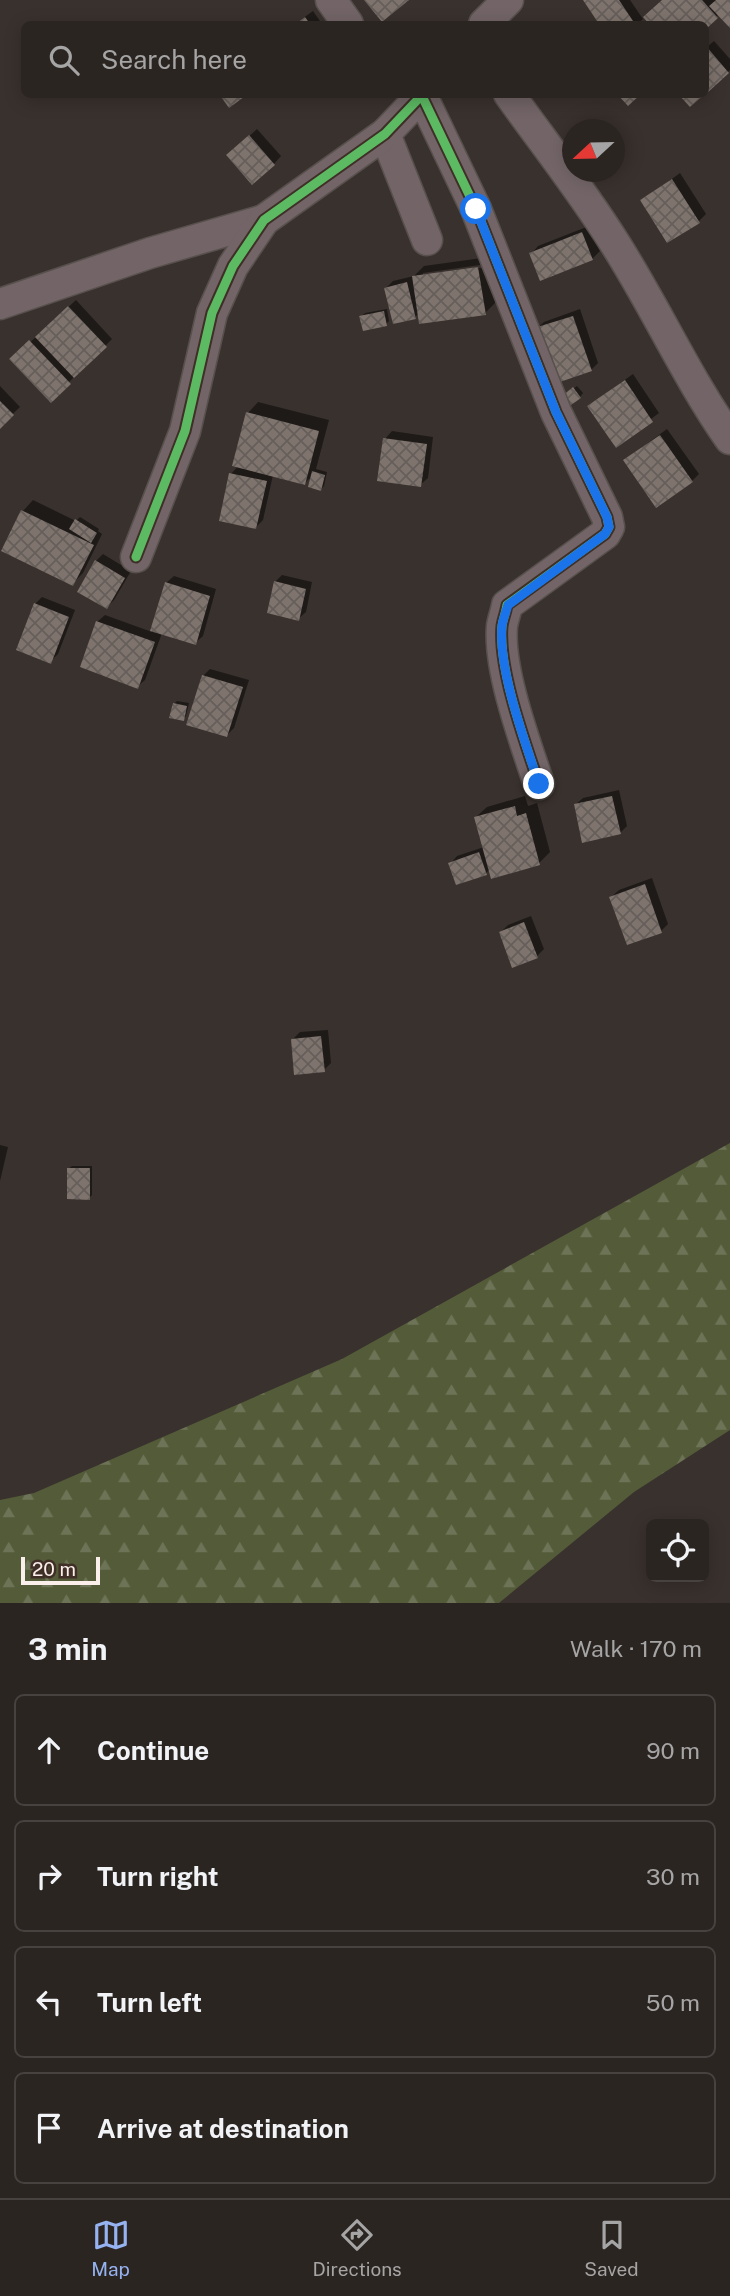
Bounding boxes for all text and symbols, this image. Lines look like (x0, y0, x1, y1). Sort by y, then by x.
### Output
search box (21, 21, 709, 98)
icon: search (45, 41, 83, 79)
text: Search here (101, 44, 247, 75)
north arrow (562, 119, 625, 182)
route start (460, 193, 491, 224)
route end (523, 768, 554, 799)
map controls (646, 1519, 709, 1582)
button: locate (646, 1519, 709, 1582)
scale bar (21, 1554, 100, 1586)
text: 20 m (32, 1558, 76, 1580)
text: 3 min (28, 1631, 107, 1667)
text: Walk · 170 m (570, 1635, 702, 1662)
icon: ahead (30, 1731, 68, 1769)
text: Continue (97, 1735, 209, 1766)
text: 90 m (646, 1737, 700, 1764)
icon: right (30, 1857, 68, 1895)
text: Turn right (97, 1861, 219, 1892)
text: 30 m (646, 1863, 700, 1890)
icon: left (30, 1983, 68, 2021)
text: Turn left (97, 1987, 202, 2018)
text: 50 m (646, 1989, 700, 2016)
icon: arrive (30, 2109, 68, 2147)
text: Arrive at destination (97, 2113, 349, 2144)
tab: Map (91, 2216, 130, 2280)
tab: Directions (312, 2216, 402, 2280)
tab: Saved (584, 2216, 639, 2280)

